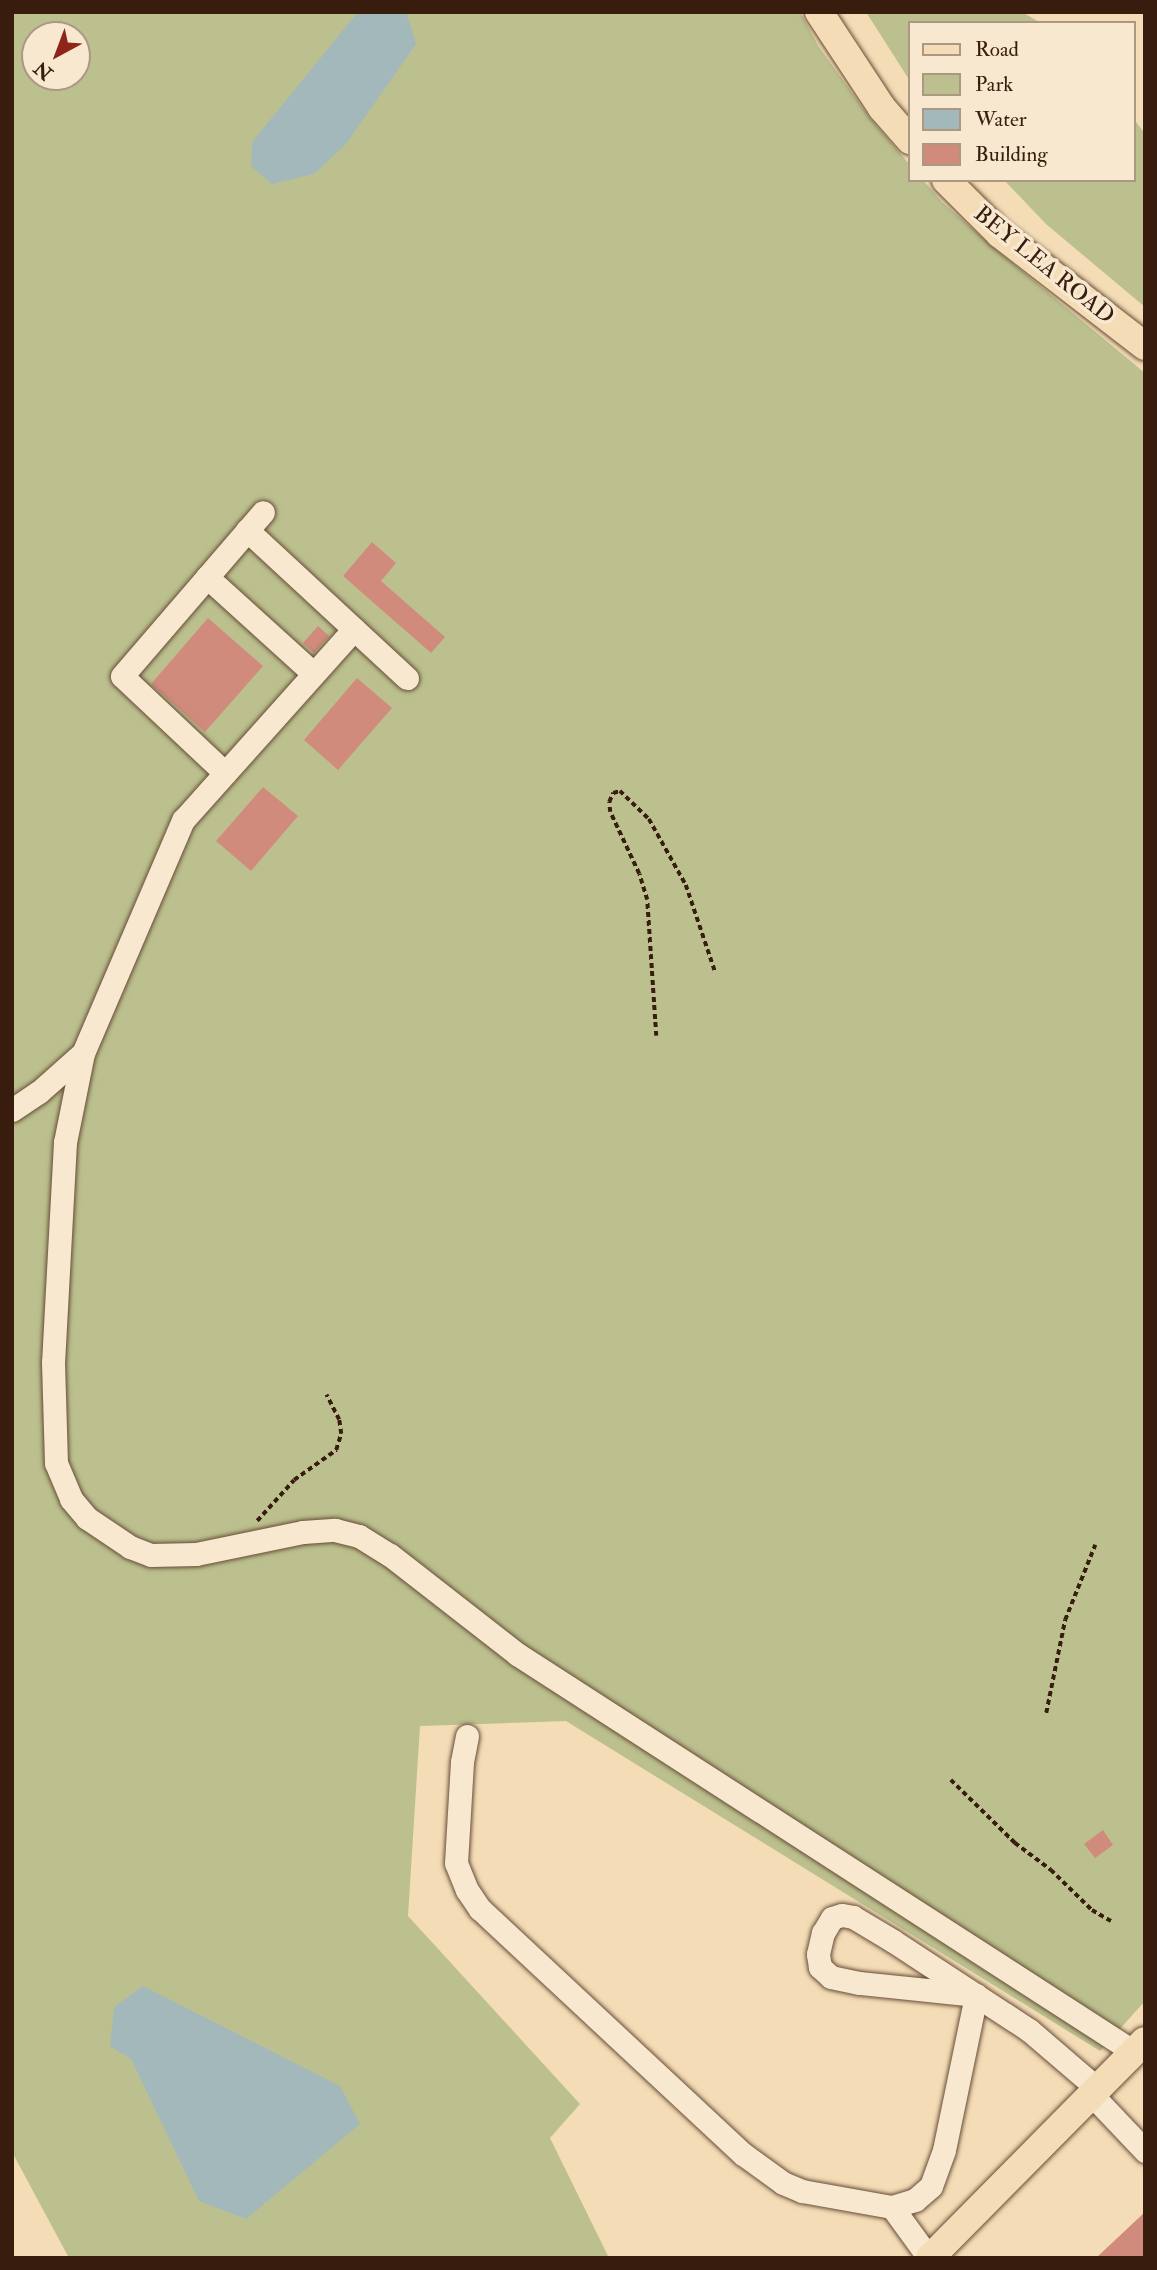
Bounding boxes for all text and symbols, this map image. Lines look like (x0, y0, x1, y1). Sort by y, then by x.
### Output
north arrow (21, 21, 91, 91)
legend (908, 21, 1136, 182)
text: Road (975, 36, 1019, 63)
text: N (29, 56, 58, 85)
text: Park (975, 71, 1013, 98)
text: Water (975, 106, 1027, 133)
text: Building (975, 141, 1048, 168)
street label: BEY LEA ROAD (968, 200, 1120, 330)

